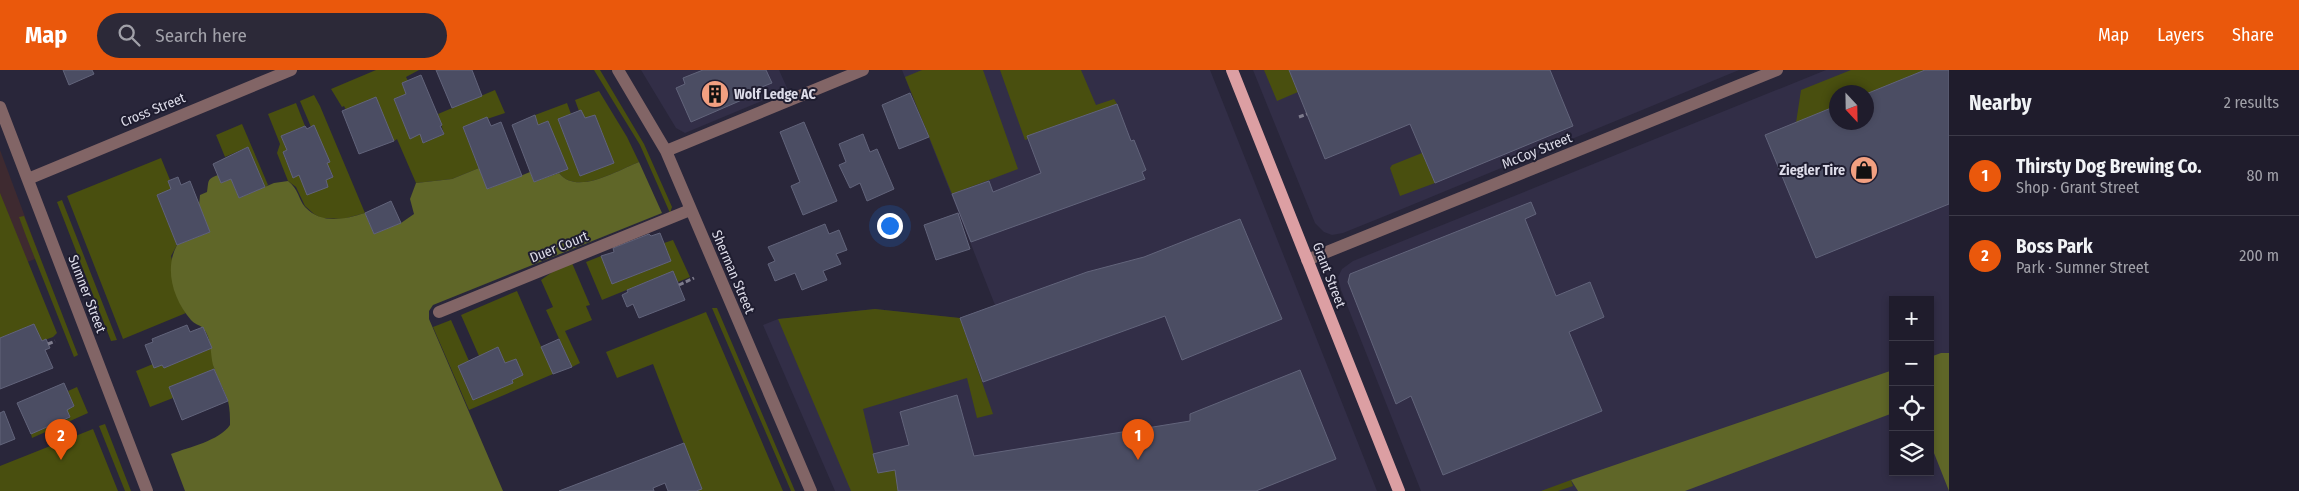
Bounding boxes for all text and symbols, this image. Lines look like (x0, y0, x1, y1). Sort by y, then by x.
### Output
search box (97, 13, 447, 58)
text: Map (25, 21, 67, 49)
icon: search (115, 21, 143, 49)
text: Search here (155, 24, 247, 47)
text: Map (2098, 24, 2129, 46)
text: Layers (2157, 24, 2204, 46)
text: Share (2232, 24, 2274, 46)
building icon: Wolf Ledge AC (700, 79, 730, 109)
north arrow (1829, 85, 1874, 130)
place label: Wolf Ledge AC (734, 86, 817, 103)
street label: Cross Street (118, 89, 188, 131)
text: Nearby (1969, 90, 2031, 116)
text: 2 results (2224, 93, 2279, 112)
street label: McCoy Street (1499, 129, 1575, 173)
shop icon: Ziegler Tire (1849, 155, 1879, 185)
text: Thirsty Dog Brewing Co. (2016, 155, 2202, 178)
place label: Ziegler Tire (1779, 162, 1845, 179)
text: 1 (1982, 166, 1988, 185)
text: 80 m (2247, 166, 2279, 185)
text: Shop · Grant Street (2016, 178, 2139, 197)
your location (877, 213, 903, 239)
street label: Duer Court (527, 227, 591, 266)
street label: Sherman Street (708, 228, 758, 317)
text: Boss Park (2016, 235, 2093, 258)
street label: Grant Street (1309, 240, 1349, 311)
text: 2 (1981, 246, 1989, 265)
text: 200 m (2239, 246, 2279, 265)
street label: Sumner Street (64, 253, 110, 336)
text: Park · Sumner Street (2016, 258, 2149, 277)
map controls (1889, 296, 1934, 476)
button: + (1889, 296, 1934, 341)
button: − (1889, 341, 1934, 386)
button: locate (1889, 386, 1934, 431)
pin: 2 (45, 419, 77, 460)
pin: 1 (1122, 419, 1154, 460)
button: layers (1889, 431, 1934, 476)

